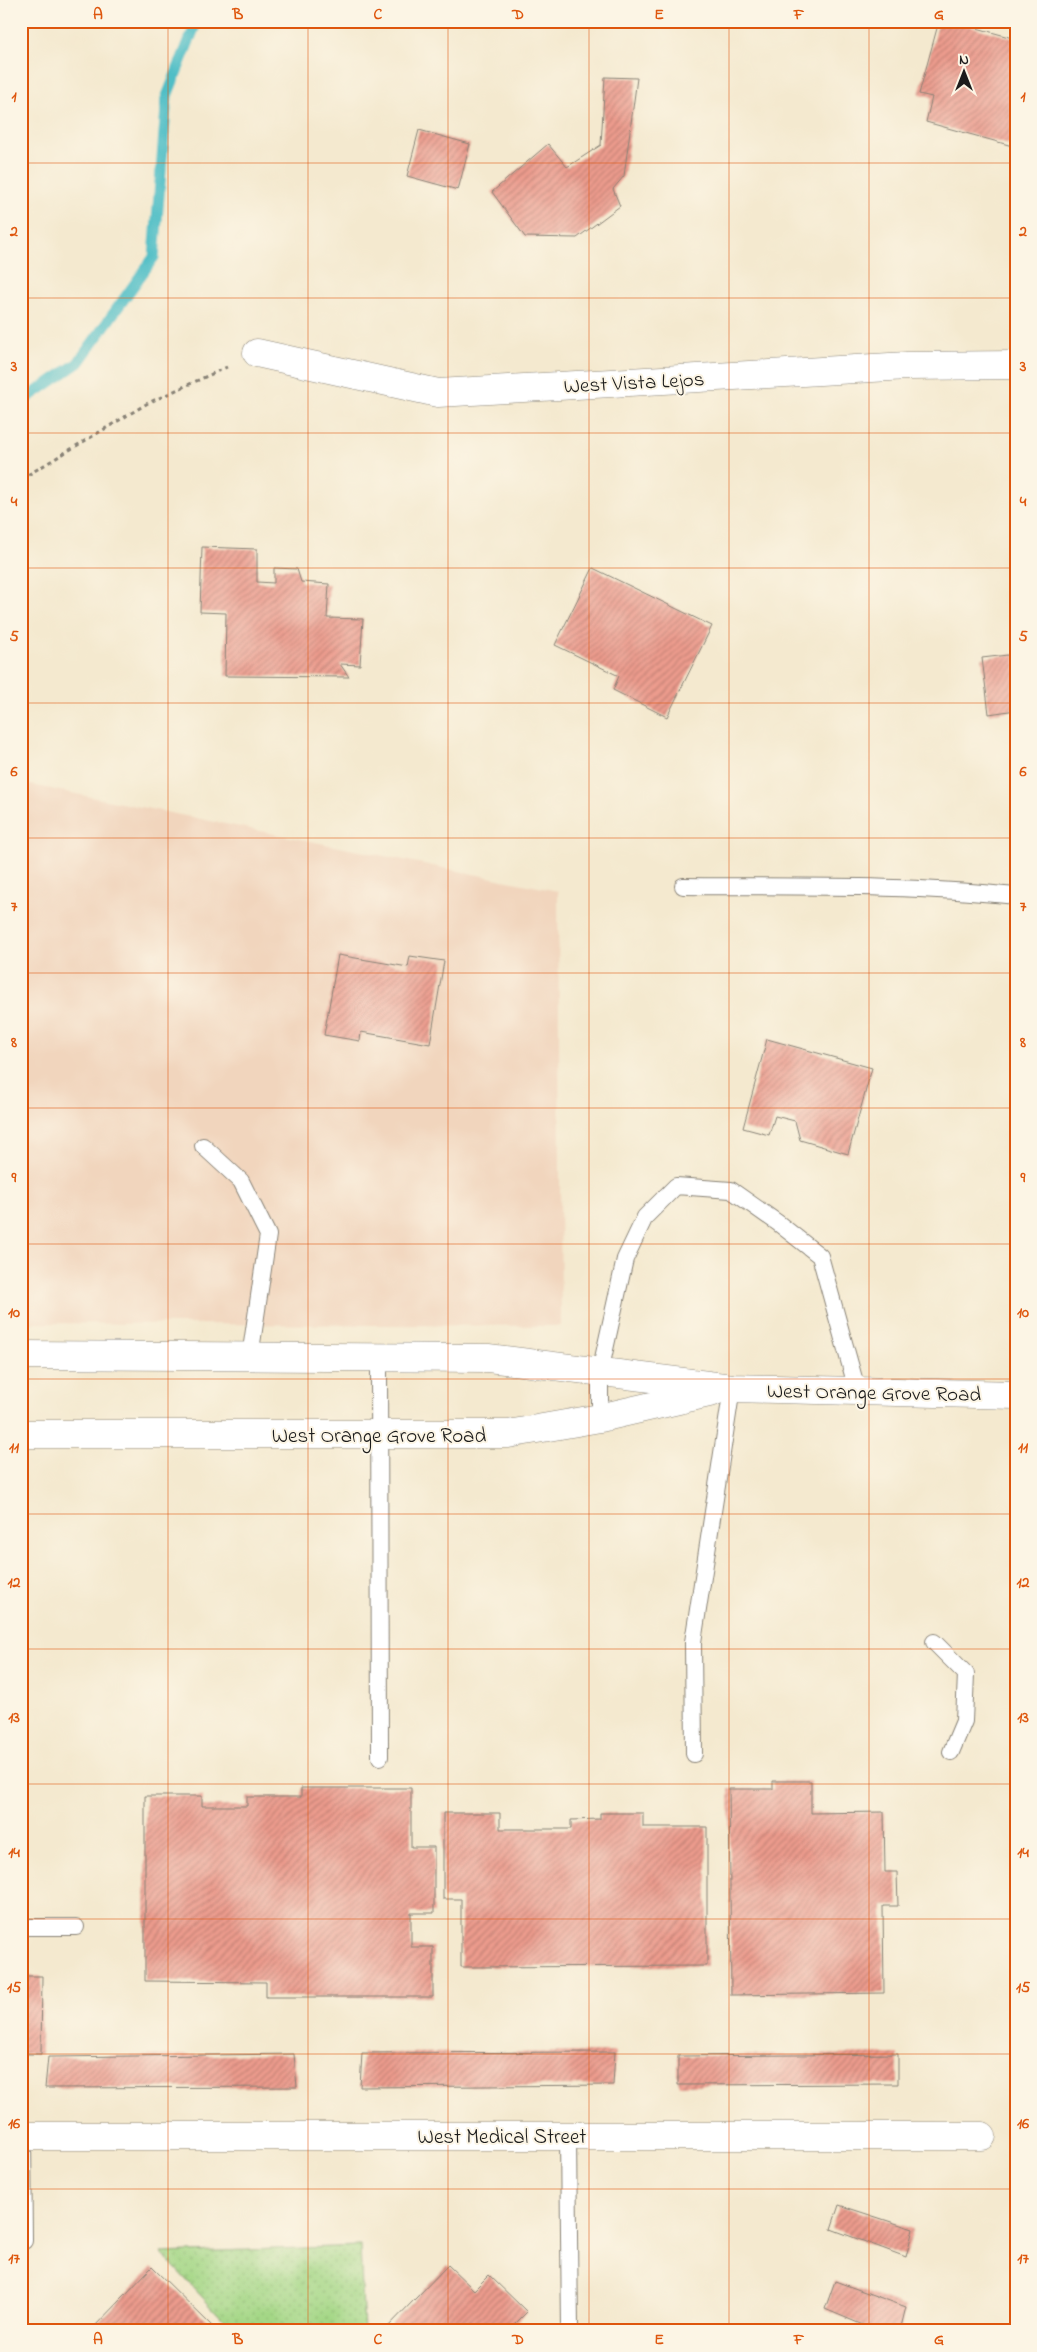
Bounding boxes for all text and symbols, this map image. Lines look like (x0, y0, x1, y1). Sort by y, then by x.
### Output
text: A (93, 3, 103, 27)
text: B (232, 3, 244, 27)
text: C (374, 3, 383, 27)
text: D (511, 3, 524, 27)
text: E (654, 3, 664, 27)
text: F (793, 3, 805, 27)
text: G (934, 3, 944, 27)
north arrow (940, 48, 990, 98)
text: N (959, 50, 969, 71)
text: 1 (11, 85, 17, 109)
text: 1 (1020, 85, 1026, 109)
text: 2 (9, 220, 18, 244)
text: 2 (1018, 220, 1027, 244)
text: 3 (10, 355, 18, 379)
text: 3 (1019, 355, 1027, 379)
street label: West Vista Lejos (563, 365, 705, 403)
text: 4 (10, 490, 18, 514)
text: 4 (1019, 490, 1027, 514)
text: 5 (9, 625, 19, 649)
text: 5 (1018, 625, 1028, 649)
text: 6 (9, 760, 18, 784)
text: 6 (1018, 760, 1027, 784)
text: 7 (11, 895, 18, 919)
text: 7 (1020, 895, 1027, 919)
text: 8 (10, 1031, 17, 1055)
text: 8 (1019, 1031, 1026, 1055)
text: 9 (11, 1166, 17, 1190)
text: 9 (1020, 1166, 1026, 1190)
text: 10 (8, 1301, 20, 1325)
text: 10 (1017, 1301, 1029, 1325)
street label: West Orange Grove Road (766, 1377, 982, 1413)
street label: West Orange Grove Road (272, 1422, 486, 1454)
text: 11 (9, 1436, 20, 1460)
text: 11 (1018, 1436, 1029, 1460)
text: 12 (7, 1571, 21, 1595)
text: 12 (1016, 1571, 1030, 1595)
text: 13 (8, 1706, 20, 1730)
text: 13 (1017, 1706, 1029, 1730)
text: 14 (8, 1841, 20, 1865)
text: 14 (1017, 1841, 1029, 1865)
text: 15 (7, 1976, 22, 2000)
text: 15 (1016, 1976, 1031, 2000)
text: 16 (8, 2112, 21, 2136)
text: 16 (1017, 2112, 1030, 2136)
street label: West Medical Street (418, 2123, 586, 2153)
text: 17 (8, 2247, 20, 2271)
text: 17 (1017, 2247, 1029, 2271)
text: A (93, 2328, 103, 2352)
text: B (232, 2328, 244, 2352)
text: C (374, 2328, 383, 2352)
text: D (511, 2328, 524, 2352)
text: E (654, 2328, 664, 2352)
text: F (793, 2328, 805, 2352)
text: G (934, 2328, 944, 2352)

